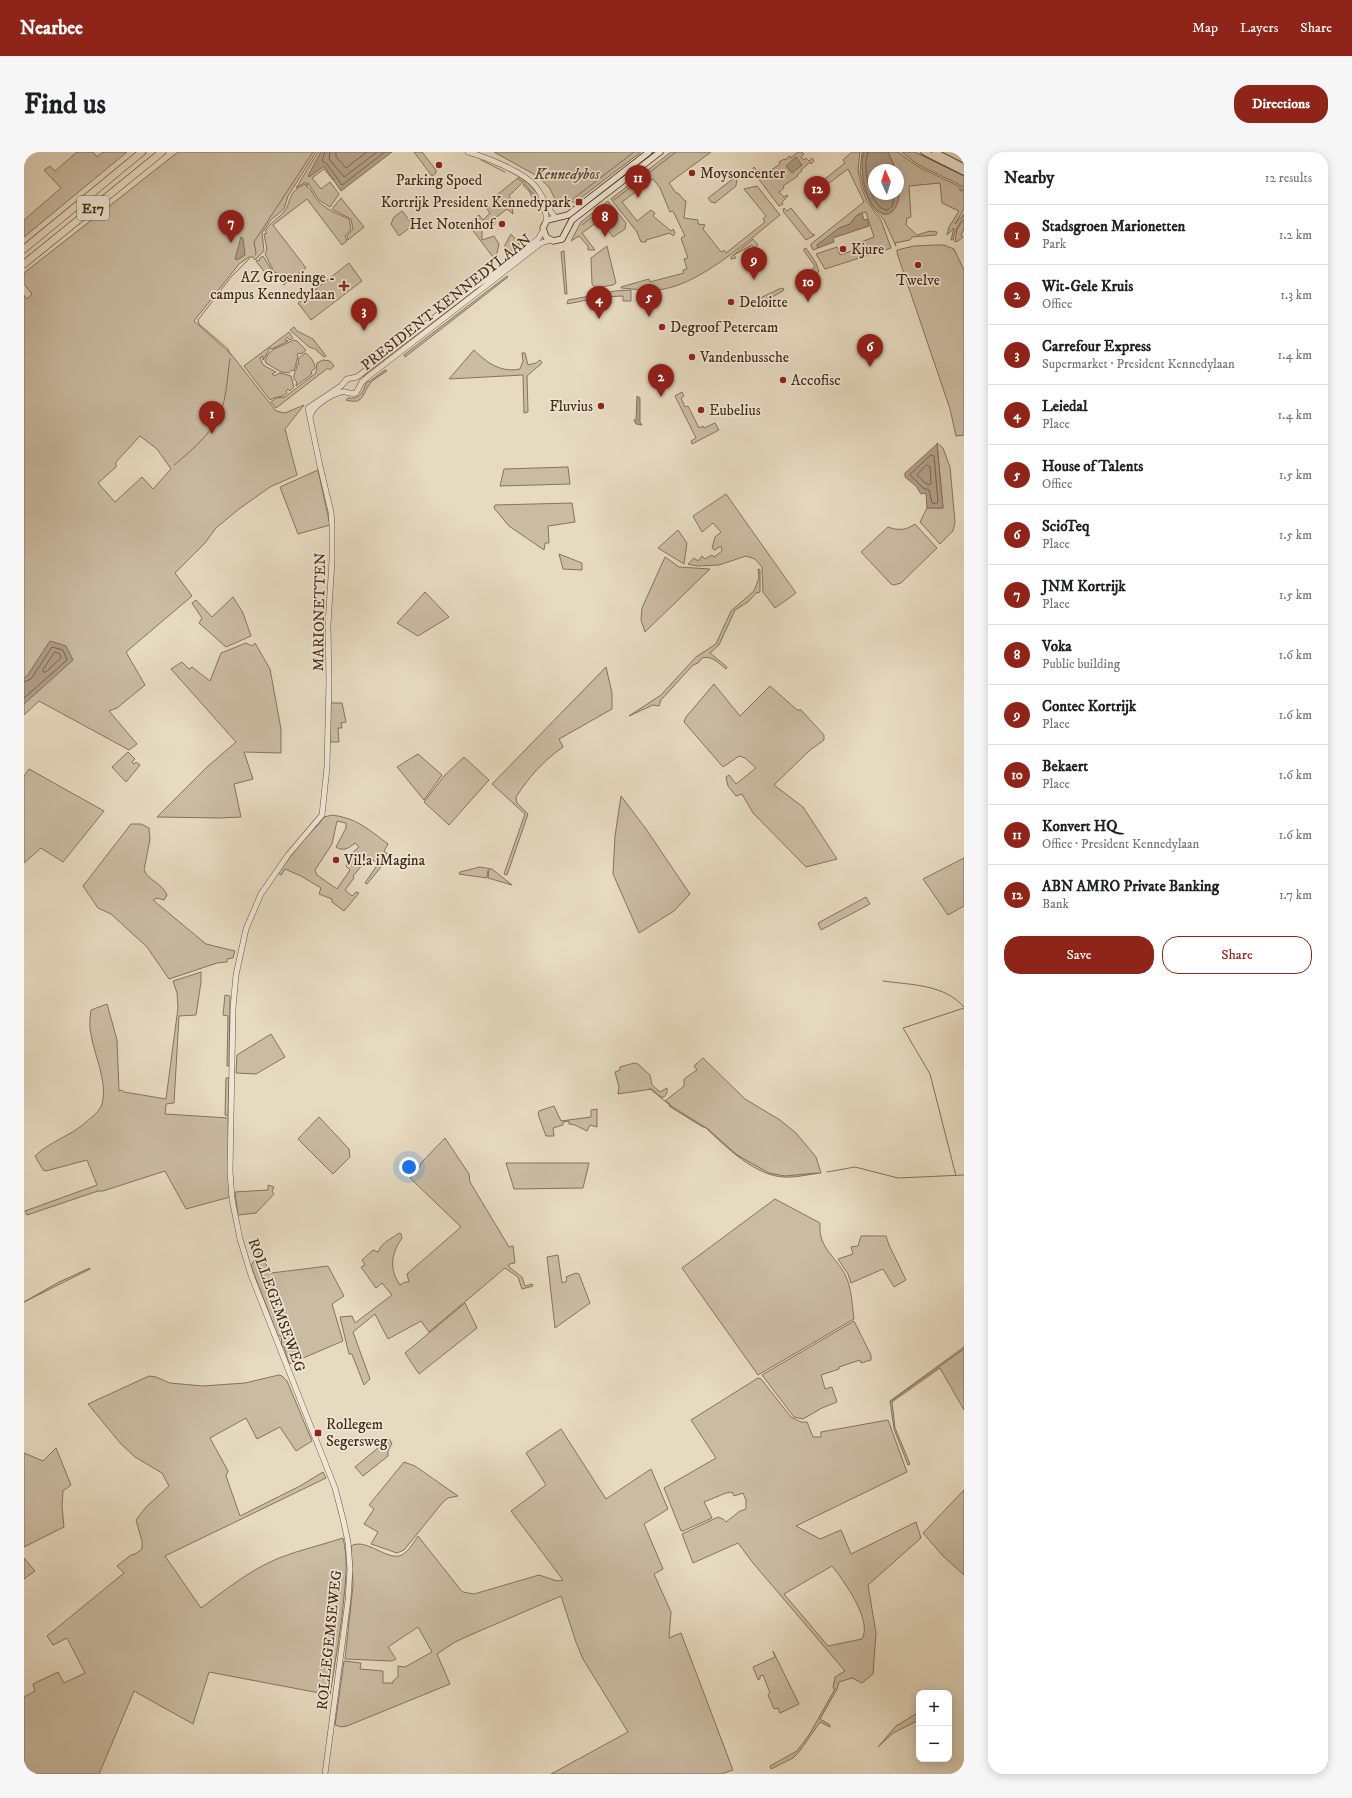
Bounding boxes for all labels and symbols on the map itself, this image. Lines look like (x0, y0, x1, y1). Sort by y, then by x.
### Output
marker: Parking Spoed (434, 160, 444, 170)
place label: Moysoncenter (700, 164, 785, 183)
north arrow (868, 164, 904, 200)
park label: Kennedybos (533, 165, 600, 184)
pin: 11 (625, 165, 651, 198)
marker: Moysoncenter (687, 168, 697, 178)
place label: Parking Spoed (396, 171, 483, 190)
pin: 12 (804, 176, 830, 209)
place label: Kortrijk President Kennedypark (381, 193, 572, 212)
road number: E17 (77, 196, 109, 220)
marker: Kortrijk President Kennedypark (574, 197, 584, 207)
pin: 8 (592, 204, 618, 237)
pin: 7 (218, 210, 244, 243)
place label: Het Notenhof (409, 215, 496, 234)
marker: Het Notenhof (497, 219, 507, 229)
street label: PRESIDENT KENNEDYLAAN (357, 230, 535, 375)
place label: Kjure (851, 240, 884, 259)
marker: Kjure (838, 244, 848, 254)
pin: 9 (741, 247, 767, 280)
marker: Twelve (913, 260, 923, 270)
place label: AZ Groeninge - campus Kennedylaan (210, 268, 335, 304)
pin: 10 (795, 269, 821, 302)
place label: Twelve (896, 271, 940, 290)
marker: AZ Groeninge - campus Kennedylaan (338, 280, 350, 292)
pin: 5 (636, 284, 662, 317)
pin: 4 (586, 286, 612, 319)
place label: Deloitte (739, 293, 788, 312)
marker: Deloitte (726, 297, 736, 307)
pin: 3 (351, 298, 377, 331)
place label: Degroof Petercam (670, 318, 778, 337)
marker: Degroof Petercam (657, 322, 667, 332)
pin: 6 (857, 334, 883, 367)
place label: Vandenbussche (699, 348, 789, 367)
marker: Vandenbussche (687, 352, 697, 362)
pin: 2 (648, 364, 674, 397)
place label: Accofisc (791, 371, 841, 390)
marker: Accofisc (778, 375, 788, 385)
place label: Fluvius (549, 397, 593, 416)
pin: 1 (199, 401, 225, 434)
marker: Fluvius (596, 401, 606, 411)
place label: Eubelius (709, 401, 761, 420)
marker: Eubelius (696, 405, 706, 415)
street label: MARIONETTEN (309, 553, 330, 671)
place label: Vil!a iMagina (343, 851, 426, 870)
marker: Vil!a iMagina (331, 855, 341, 865)
your location (399, 1157, 419, 1177)
street label: ROLLEGEMSEWEG (244, 1236, 310, 1375)
place label: Rollegem Segersweg (326, 1415, 388, 1451)
marker: Rollegem Segersweg (313, 1428, 323, 1438)
street label: ROLLEGEMSEWEG (313, 1569, 346, 1711)

